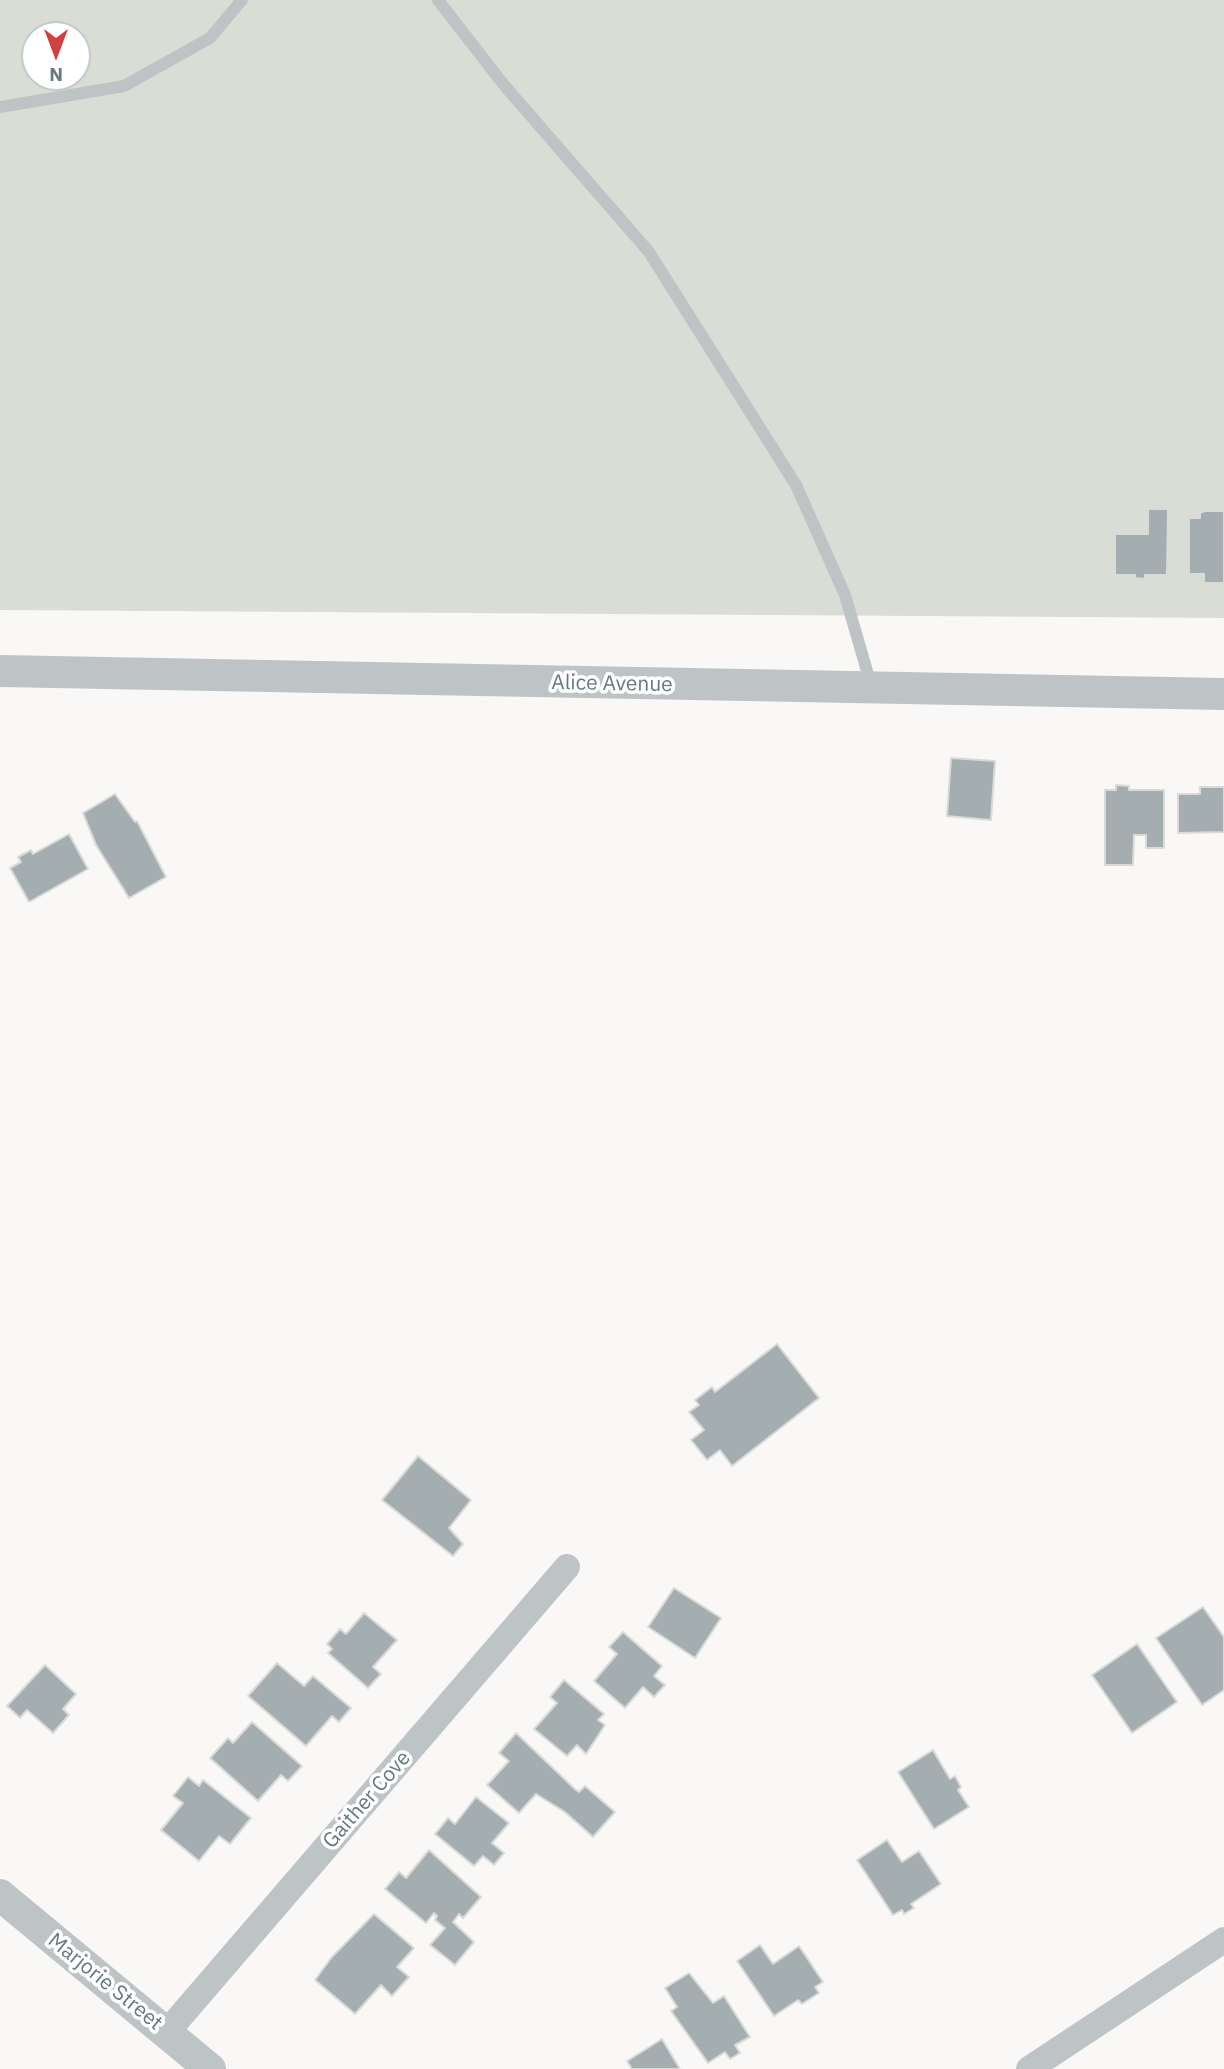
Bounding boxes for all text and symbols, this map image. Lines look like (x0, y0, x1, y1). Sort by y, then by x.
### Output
north arrow (21, 21, 91, 91)
text: N (49, 63, 63, 87)
street label: Alice Avenue (551, 670, 673, 698)
street label: Gaither Cove (318, 1746, 416, 1854)
street label: Marjorie Street (43, 1928, 167, 2036)

